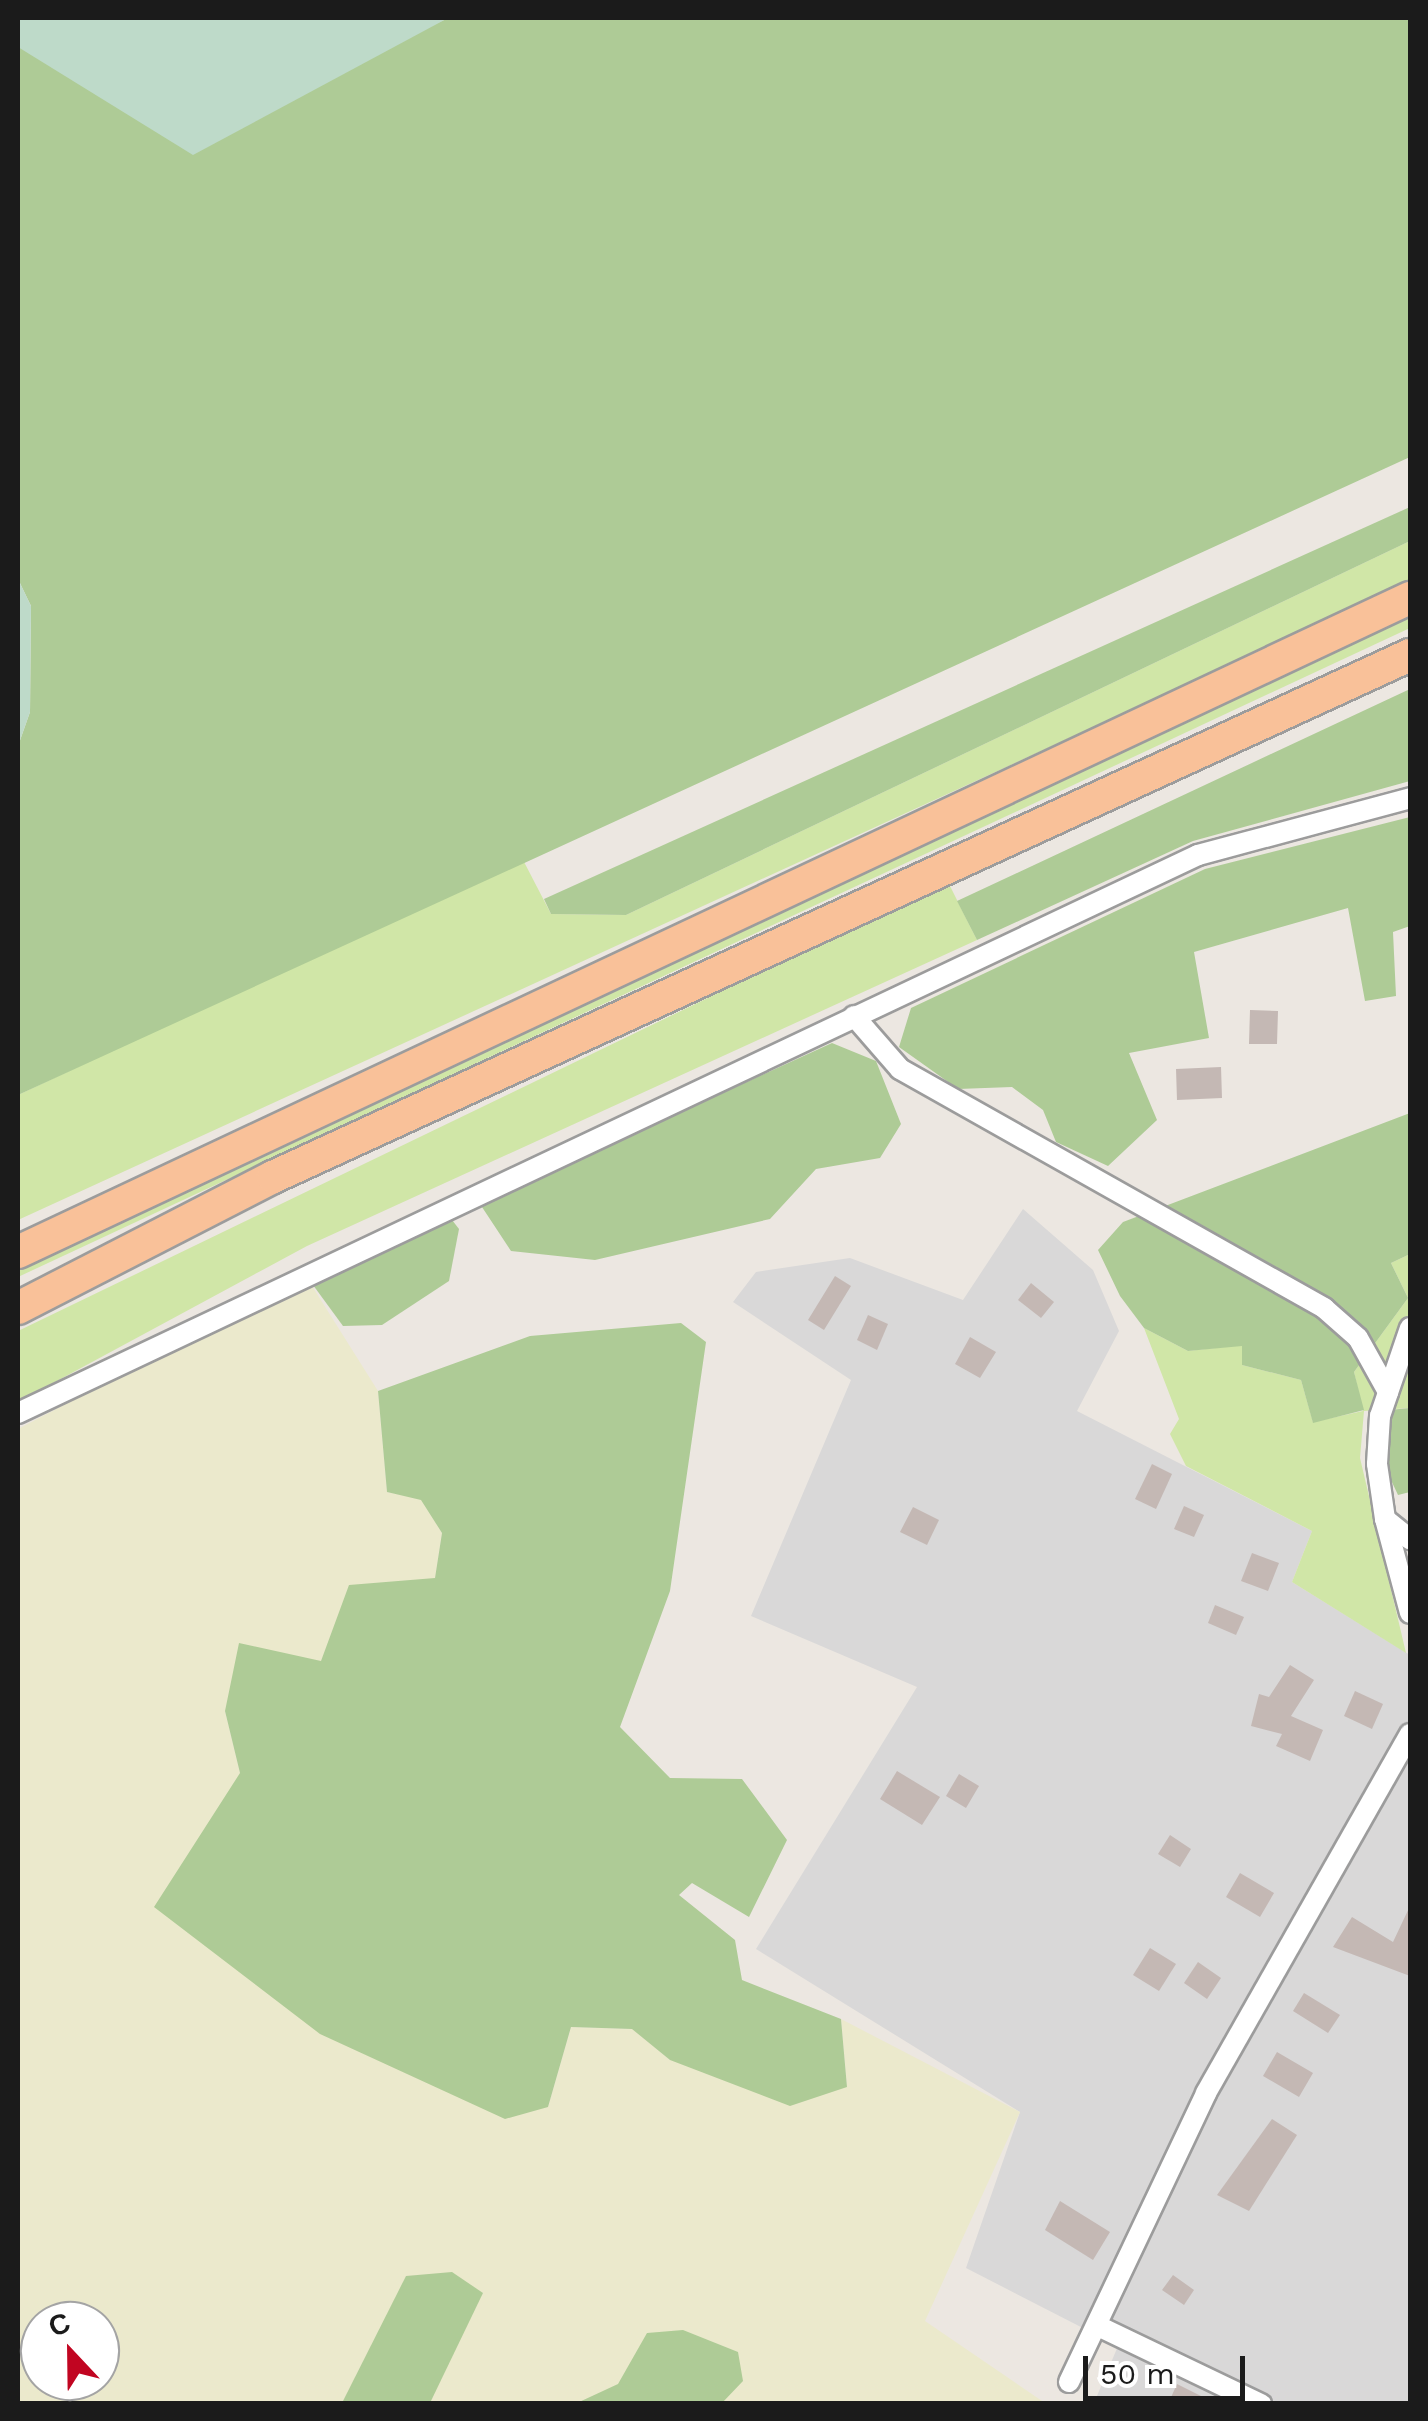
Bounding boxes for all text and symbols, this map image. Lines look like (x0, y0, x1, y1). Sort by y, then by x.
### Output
north arrow (20, 2301, 120, 2401)
text: С (44, 2305, 75, 2344)
scale bar (1088, 2336, 1250, 2398)
text: 50 m (1100, 2356, 1175, 2391)

